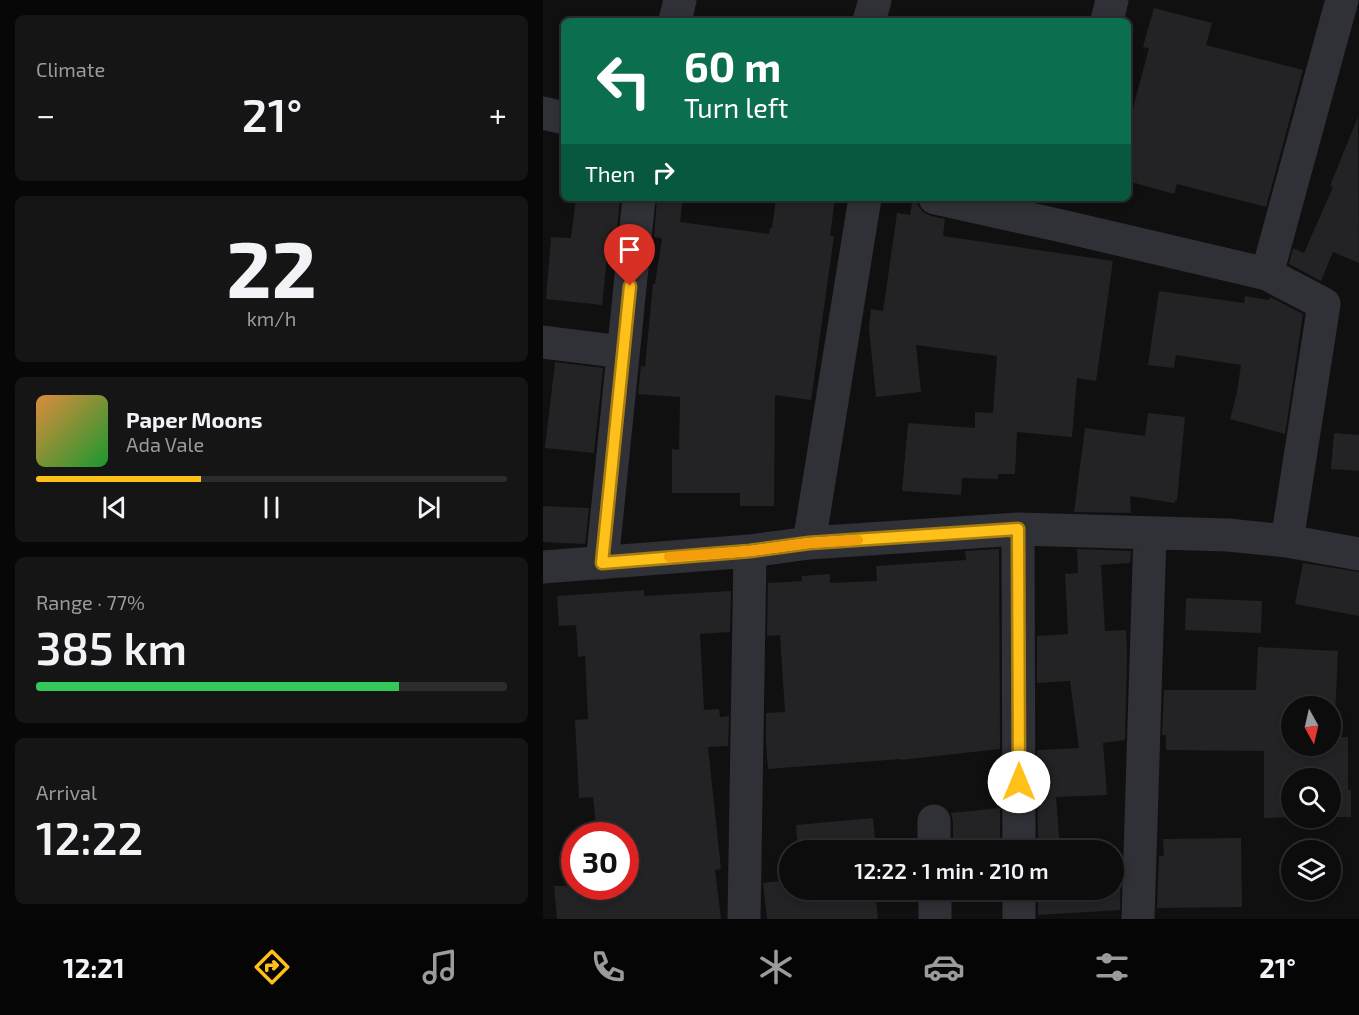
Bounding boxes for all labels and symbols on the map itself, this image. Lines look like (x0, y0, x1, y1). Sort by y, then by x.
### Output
pin (604, 224, 655, 286)
north arrow (1281, 696, 1341, 756)
position arrow (987, 750, 1051, 814)
speed limit sign: 30 (561, 822, 639, 900)

